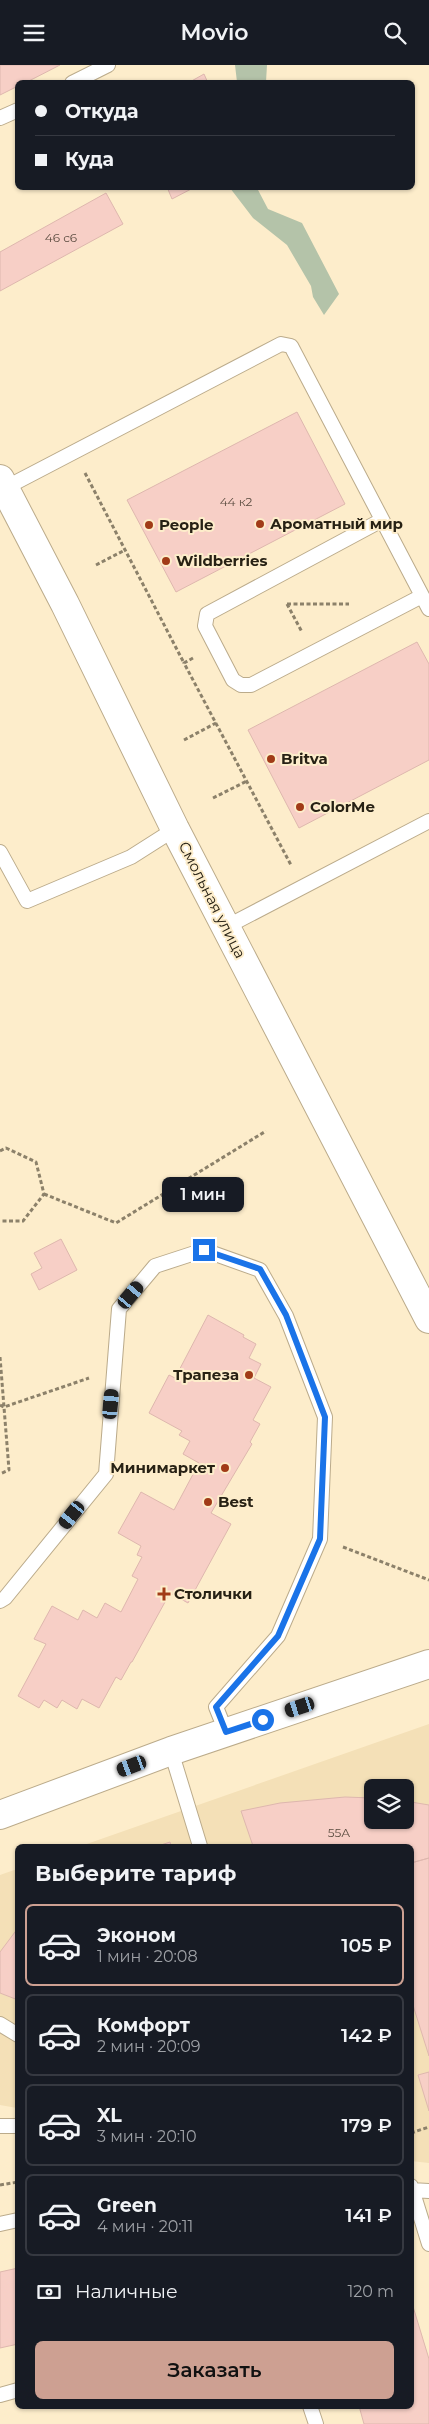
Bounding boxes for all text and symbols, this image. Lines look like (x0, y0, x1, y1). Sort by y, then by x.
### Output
icon: menu (20, 19, 48, 47)
text: Movio (180, 19, 249, 46)
icon: search (381, 19, 409, 47)
text: Откуда (65, 100, 139, 123)
text: Куда (65, 148, 114, 171)
house number: 46 с6 (45, 230, 77, 245)
house number: 44 к2 (220, 494, 253, 509)
place label: Ароматный мир (270, 514, 403, 533)
place label: People (159, 515, 213, 534)
marker: Ароматный мир (254, 518, 266, 530)
marker: People (143, 519, 155, 531)
place label: Wildberries (176, 551, 267, 570)
marker: Wildberries (160, 555, 172, 567)
place label: Britva (281, 749, 328, 768)
marker: Britva (265, 753, 277, 765)
place label: ColorMe (310, 797, 375, 816)
marker: ColorMe (294, 801, 306, 813)
street label: Смольная улица (175, 838, 250, 961)
callout: 1 мин (163, 1177, 245, 1213)
text: 1 мин (180, 1185, 226, 1204)
route end (193, 1239, 215, 1261)
car (115, 1279, 146, 1311)
place label: Трапеза (173, 1365, 239, 1384)
marker: Трапеза (243, 1369, 255, 1381)
car (102, 1388, 119, 1420)
place label: Минимаркет (110, 1458, 215, 1477)
marker: Минимаркет (219, 1462, 231, 1474)
place label: Best (218, 1492, 254, 1511)
marker: Best (202, 1496, 214, 1508)
car (56, 1499, 87, 1531)
place label: Столички (174, 1584, 253, 1603)
marker: Столички (158, 1588, 170, 1600)
car (283, 1695, 316, 1719)
route start (252, 1709, 274, 1731)
car (115, 1754, 148, 1778)
map controls (364, 1779, 414, 1829)
button: layers (364, 1779, 414, 1829)
house number: 55А (328, 1825, 350, 1840)
text: Выберите тариф (35, 1860, 236, 1887)
icon: car (37, 1923, 82, 1968)
text: Эконом (97, 1924, 176, 1947)
text: 105 ₽ (341, 1934, 392, 1957)
text: 1 мин · 20:08 (97, 1947, 198, 1966)
icon: car (37, 2013, 82, 2058)
text: Комфорт (97, 2014, 190, 2037)
text: 142 ₽ (341, 2024, 392, 2047)
text: 2 мин · 20:09 (97, 2037, 201, 2056)
icon: car (37, 2103, 82, 2148)
text: XL (97, 2104, 122, 2127)
text: 179 ₽ (342, 2114, 392, 2137)
text: 3 мин · 20:10 (97, 2127, 197, 2146)
icon: car (37, 2193, 82, 2238)
text: Green (97, 2194, 157, 2217)
text: 141 ₽ (345, 2204, 392, 2227)
text: 4 мин · 20:11 (97, 2217, 193, 2236)
icon: cash (35, 2278, 63, 2306)
text: Наличные (75, 2280, 178, 2303)
text: 120 m (347, 2282, 394, 2301)
button: Заказать (35, 2341, 394, 2399)

